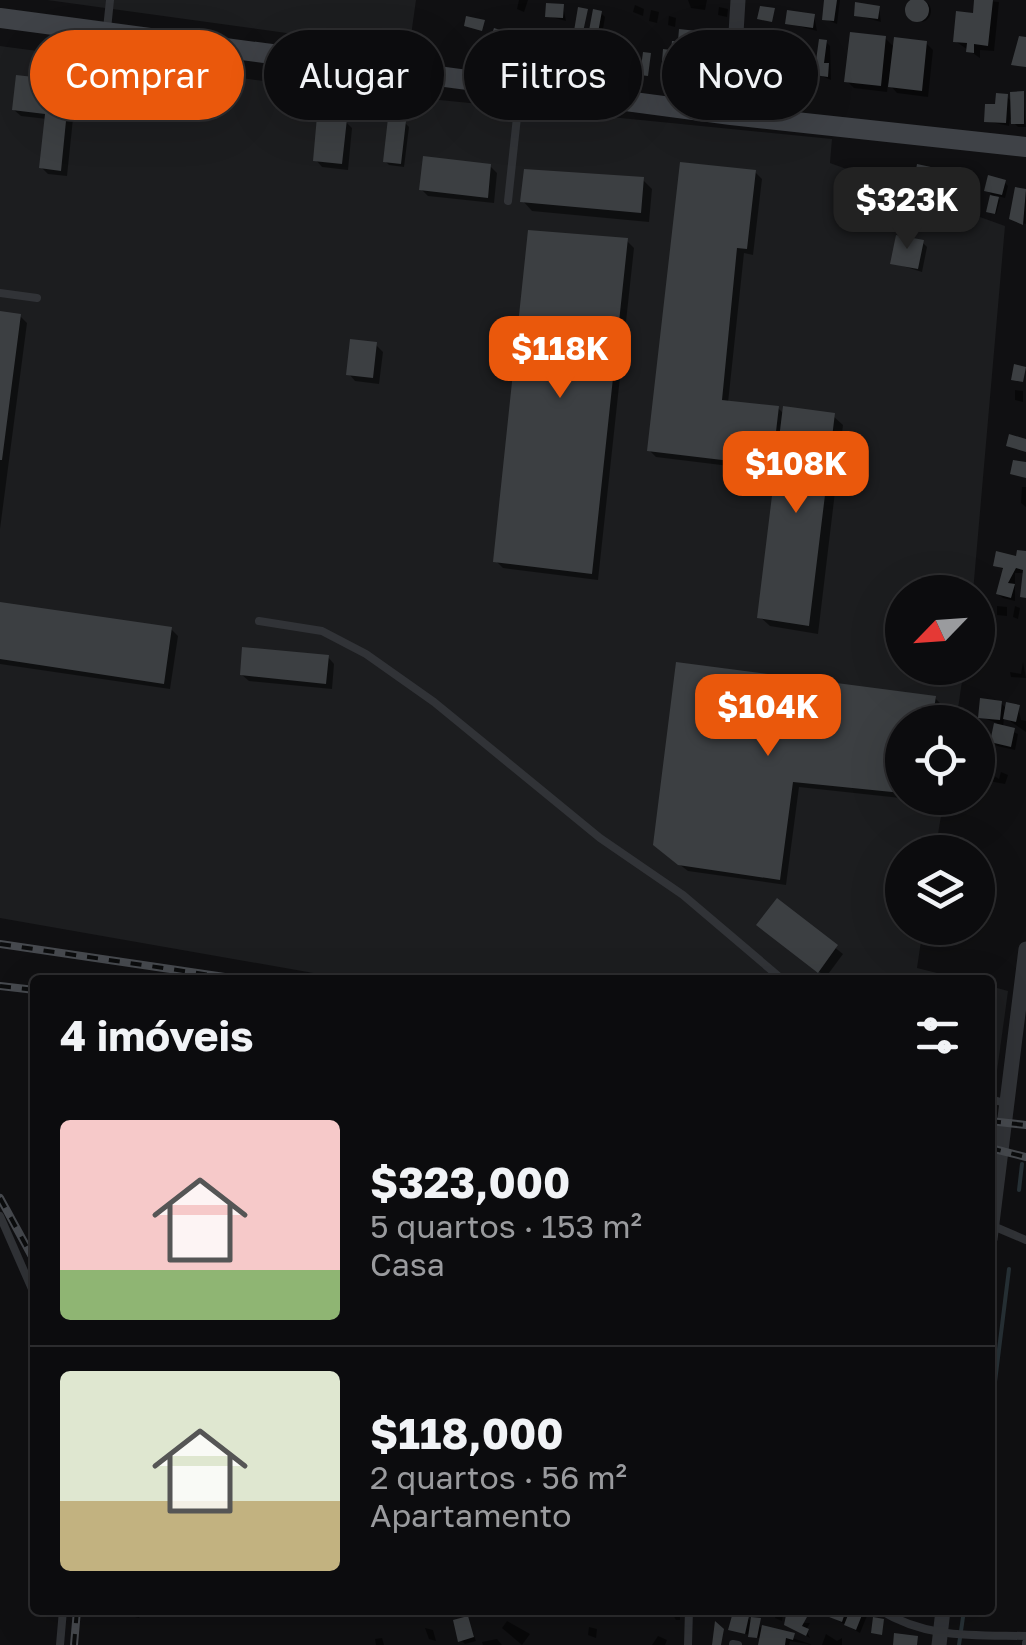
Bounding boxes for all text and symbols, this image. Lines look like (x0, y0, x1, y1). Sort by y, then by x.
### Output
chip: Comprar (30, 30, 244, 120)
chip: Alugar (264, 30, 444, 120)
chip: Filtros (464, 30, 642, 120)
chip: Novo (662, 30, 818, 120)
pin: $323K (837, 167, 977, 252)
text: $323K (855, 180, 959, 218)
pin: $118K (490, 316, 630, 401)
text: $118K (511, 329, 609, 367)
pin: $108K (726, 431, 866, 516)
text: $108K (745, 444, 847, 482)
north arrow (885, 575, 995, 685)
map controls (885, 575, 995, 945)
pin: $104K (698, 674, 838, 759)
text: $104K (717, 687, 819, 725)
button: locate (885, 705, 995, 815)
button: layers (885, 835, 995, 945)
icon: filters (910, 1008, 965, 1063)
text: 4 imóveis (60, 1010, 254, 1060)
text: $323,000 (370, 1157, 570, 1207)
icon: home (140, 1160, 260, 1280)
text: 5 quartos · 153 m² (370, 1207, 642, 1245)
text: Casa (370, 1245, 445, 1283)
text: $118,000 (370, 1408, 564, 1458)
icon: home (140, 1411, 260, 1531)
text: 2 quartos · 56 m² (370, 1458, 627, 1496)
text: Apartamento (370, 1496, 571, 1534)

